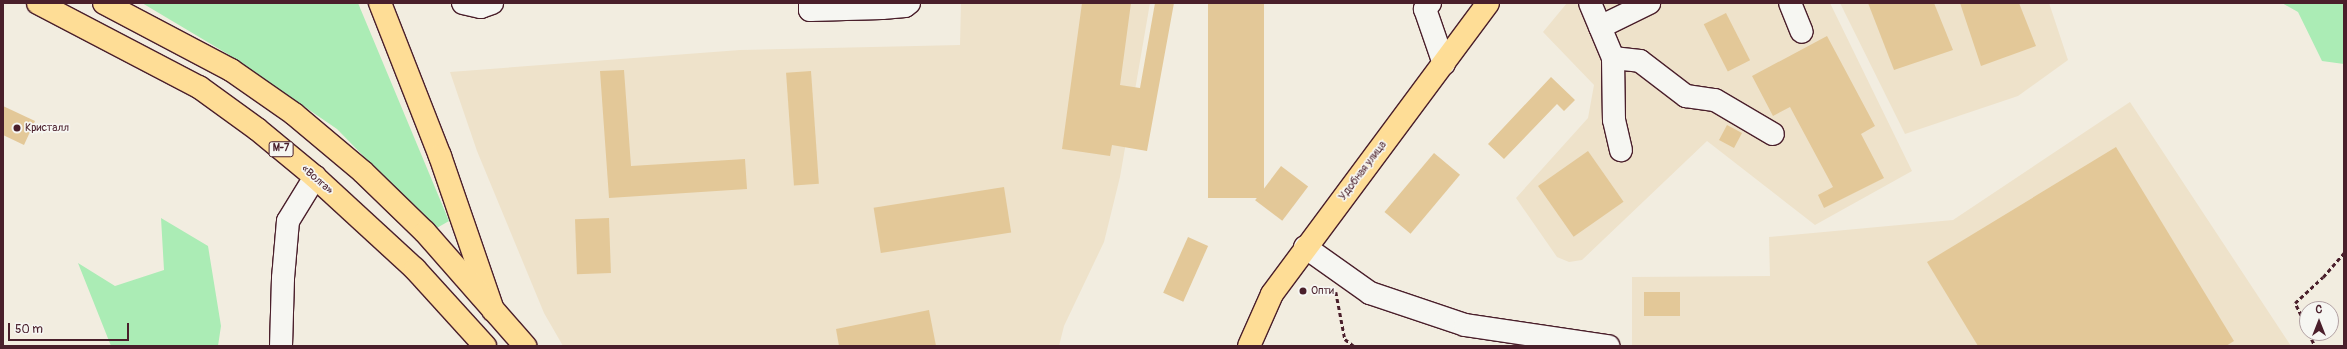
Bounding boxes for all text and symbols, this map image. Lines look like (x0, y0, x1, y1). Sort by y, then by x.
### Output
place label: Кристалл (25, 121, 69, 135)
marker: Кристалл (12, 123, 22, 133)
street label: Удобная улица (1336, 139, 1390, 203)
road number: М-7 (268, 141, 294, 157)
street label: «Волга» (298, 163, 336, 197)
place label: Опти (1311, 284, 1334, 298)
marker: Опти (1298, 286, 1308, 296)
north arrow (2299, 301, 2339, 341)
text: С (2316, 303, 2322, 316)
scale bar (10, 315, 131, 341)
text: 50 m (15, 322, 43, 337)

